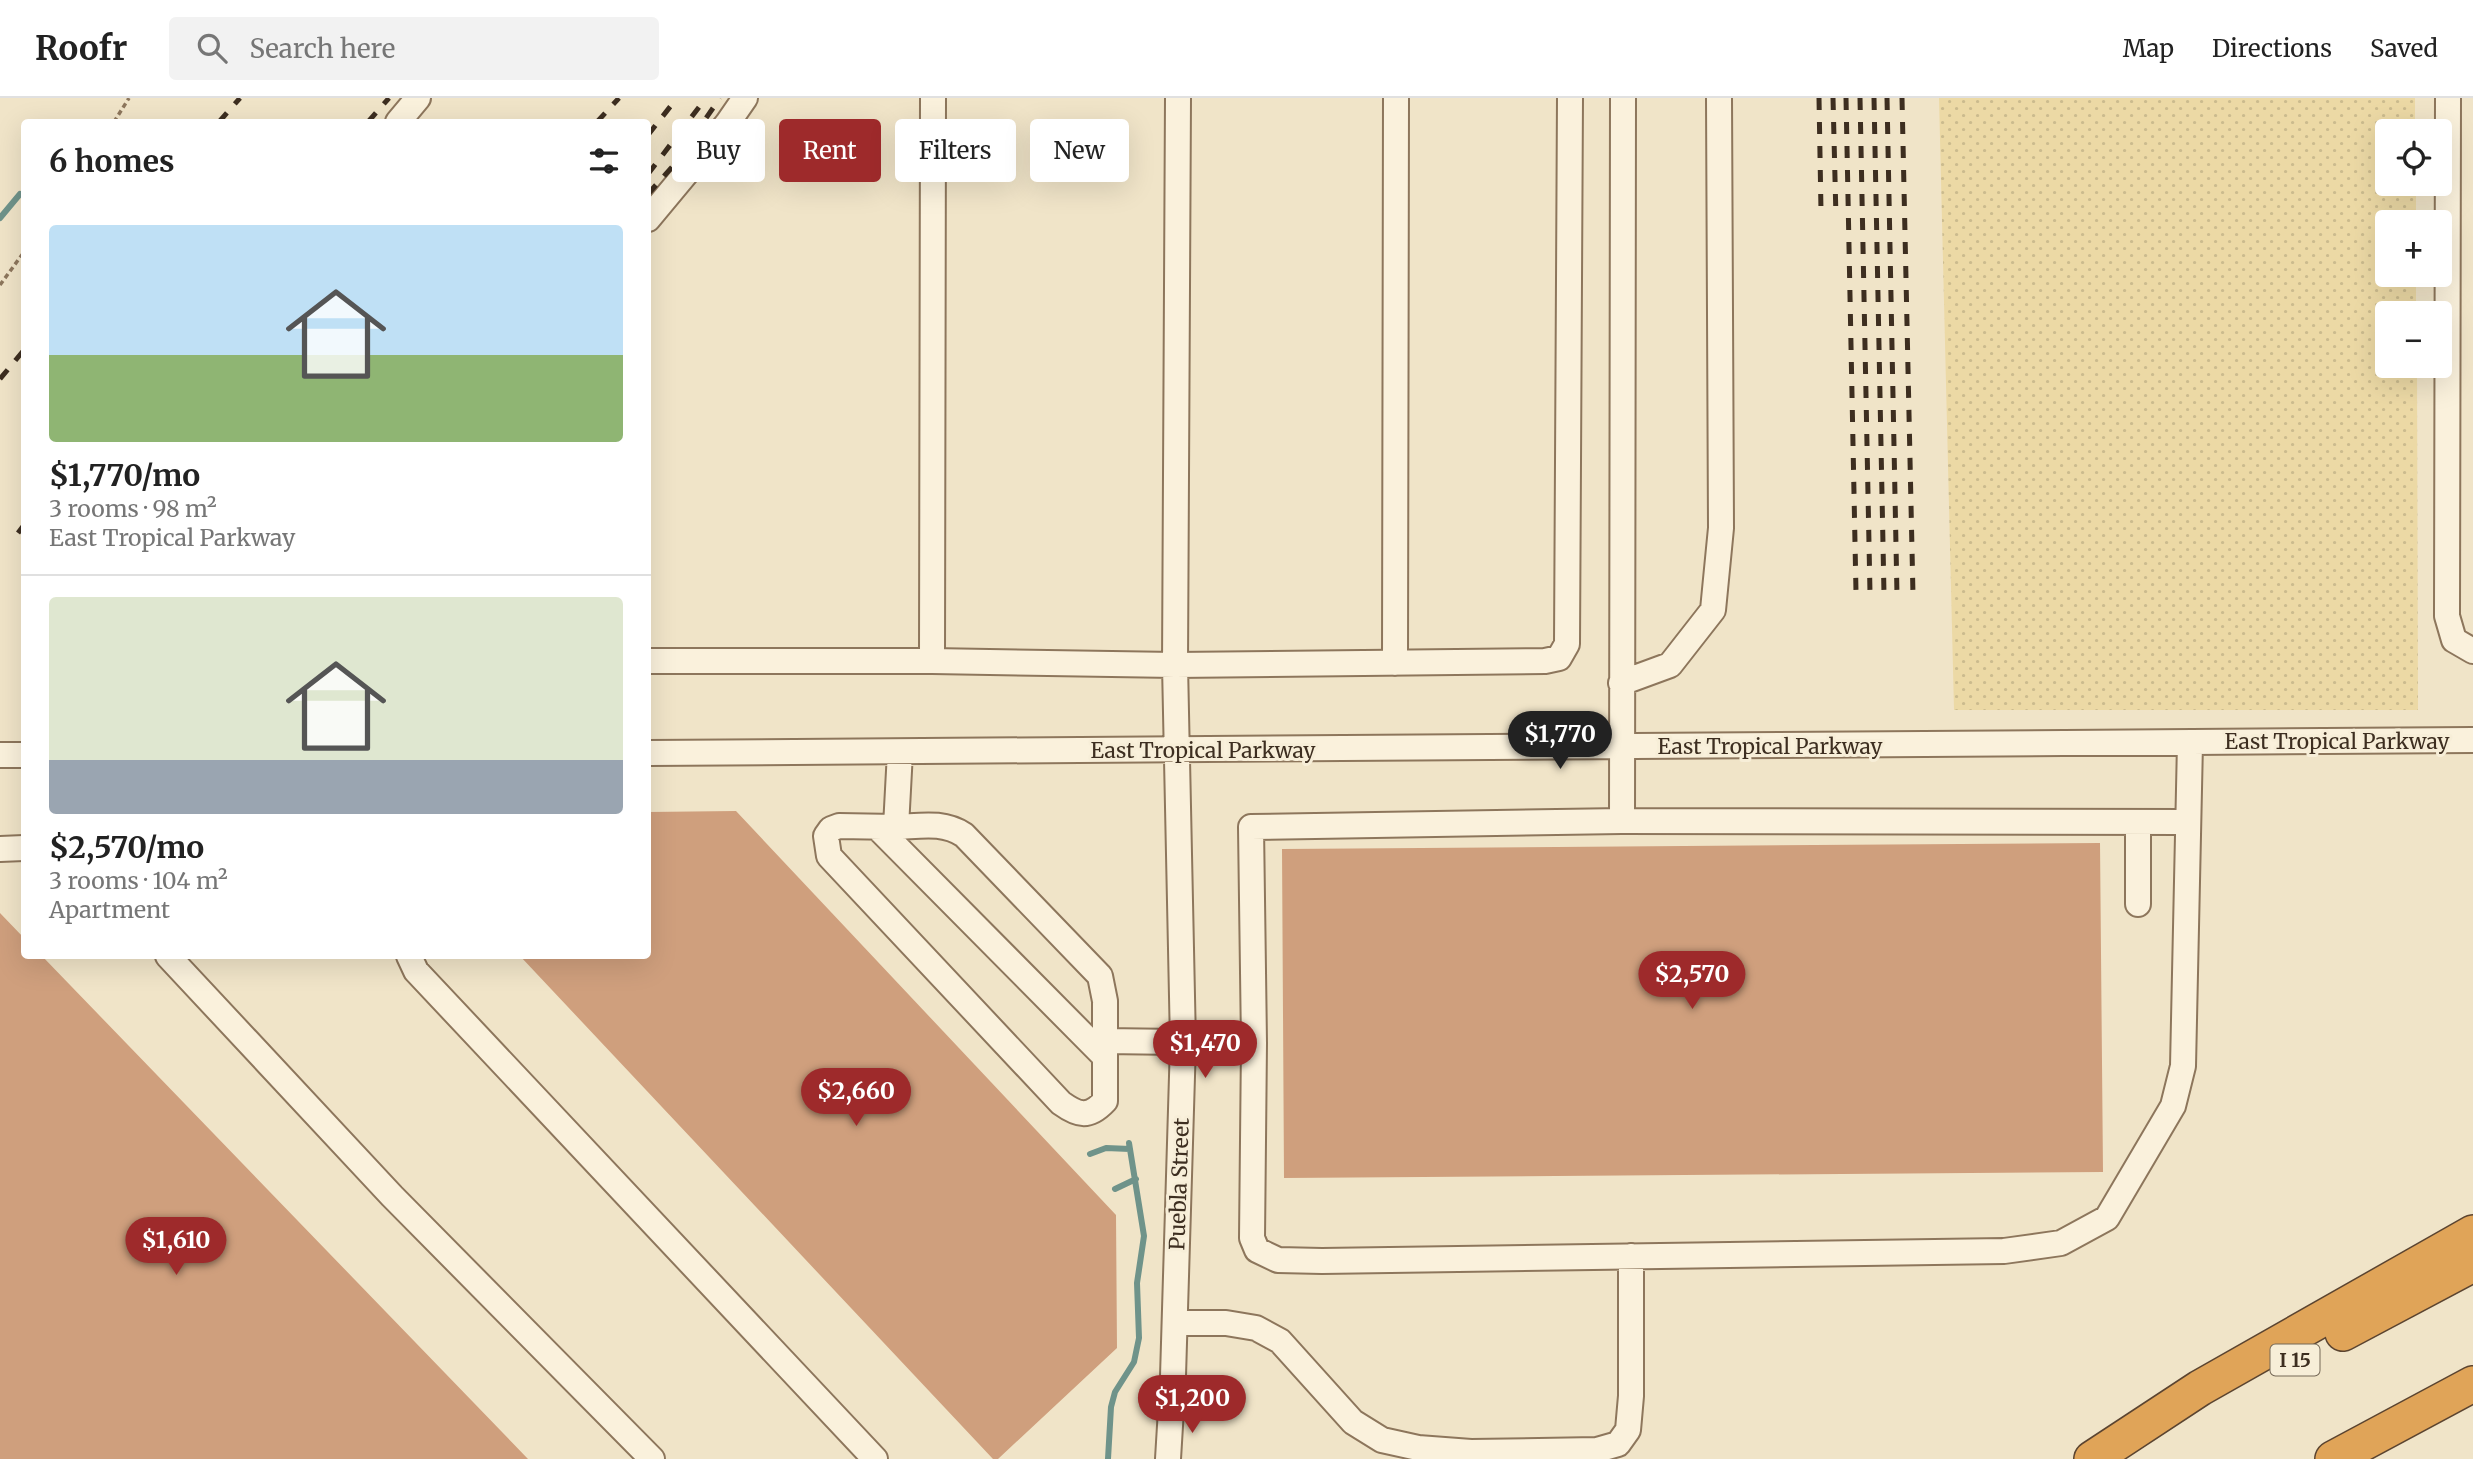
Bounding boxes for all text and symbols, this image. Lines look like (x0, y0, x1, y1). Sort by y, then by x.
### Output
search box (169, 17, 659, 80)
text: Roofr (35, 28, 127, 69)
icon: search (193, 29, 231, 67)
text: Search here (249, 32, 395, 65)
text: Map (2123, 33, 2174, 64)
text: Directions (2212, 33, 2332, 64)
text: Saved (2370, 33, 2438, 64)
chip: Buy (672, 119, 765, 182)
chip: Rent (779, 119, 881, 182)
chip: Filters (895, 119, 1016, 182)
chip: New (1030, 119, 1129, 182)
map controls (2375, 119, 2452, 378)
button: locate (2375, 119, 2452, 196)
text: 6 homes (49, 142, 174, 180)
icon: filters (585, 142, 623, 180)
button: + (2375, 210, 2452, 287)
icon: home (273, 271, 399, 397)
button: − (2375, 301, 2452, 378)
text: $1,770/mo (49, 456, 200, 494)
text: 3 rooms · 98 m² (49, 494, 217, 523)
text: East Tropical Parkway (49, 523, 295, 552)
icon: home (273, 643, 399, 769)
pin: $1,770 (1503, 712, 1617, 771)
text: $1,770 (1524, 719, 1596, 748)
street label: East Tropical Parkway (2225, 728, 2450, 755)
street label: East Tropical Parkway (1658, 733, 1883, 760)
street label: East Tropical Parkway (1091, 737, 1316, 764)
text: $2,570/mo (49, 828, 204, 866)
text: 3 rooms · 104 m² (49, 866, 228, 895)
text: Apartment (49, 895, 170, 924)
pin: $2,570 (1635, 951, 1749, 1011)
text: $2,570 (1654, 959, 1730, 988)
pin: $1,470 (1148, 1020, 1262, 1080)
text: $1,470 (1169, 1028, 1241, 1057)
pin: $2,660 (799, 1068, 913, 1128)
text: $2,660 (817, 1076, 895, 1105)
street label: Puebla Street (1163, 1117, 1195, 1251)
pin: $1,610 (119, 1218, 233, 1277)
text: $1,610 (141, 1225, 211, 1254)
road number: I 15 (2270, 1344, 2320, 1376)
pin: $1,200 (1135, 1376, 1249, 1435)
text: $1,200 (1154, 1383, 1230, 1412)

